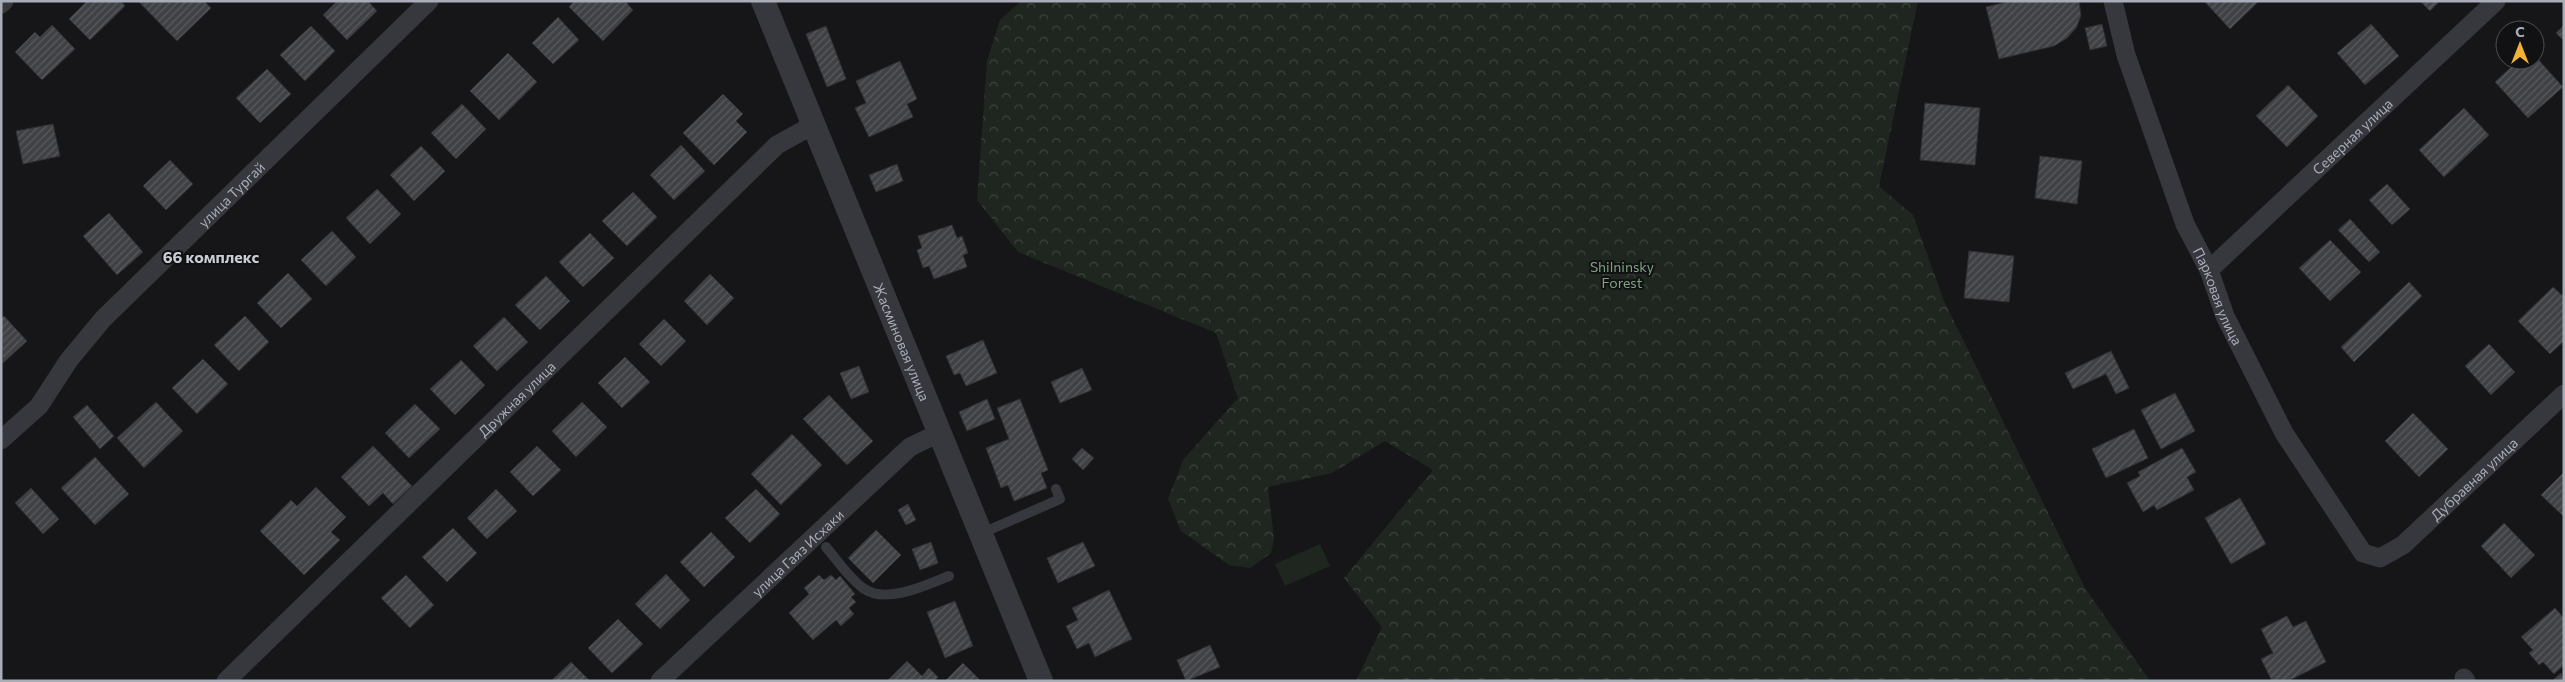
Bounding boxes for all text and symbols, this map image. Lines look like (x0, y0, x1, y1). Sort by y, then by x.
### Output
north arrow (2495, 20, 2545, 70)
text: С (2515, 23, 2525, 40)
street label: Северная улица (2308, 94, 2396, 178)
street label: улица Тургай (194, 158, 268, 230)
street label: Парковая улица (2190, 244, 2247, 348)
district label: 66 комплекс (163, 247, 259, 266)
park label: Shilninsky Forest (1590, 258, 1654, 291)
street label: Жасминовая улица (871, 280, 934, 403)
street label: Дружная улица (474, 357, 558, 440)
street label: Дубравная улица (2427, 434, 2521, 524)
street label: улица Гаяз Исхаки (748, 505, 847, 600)

